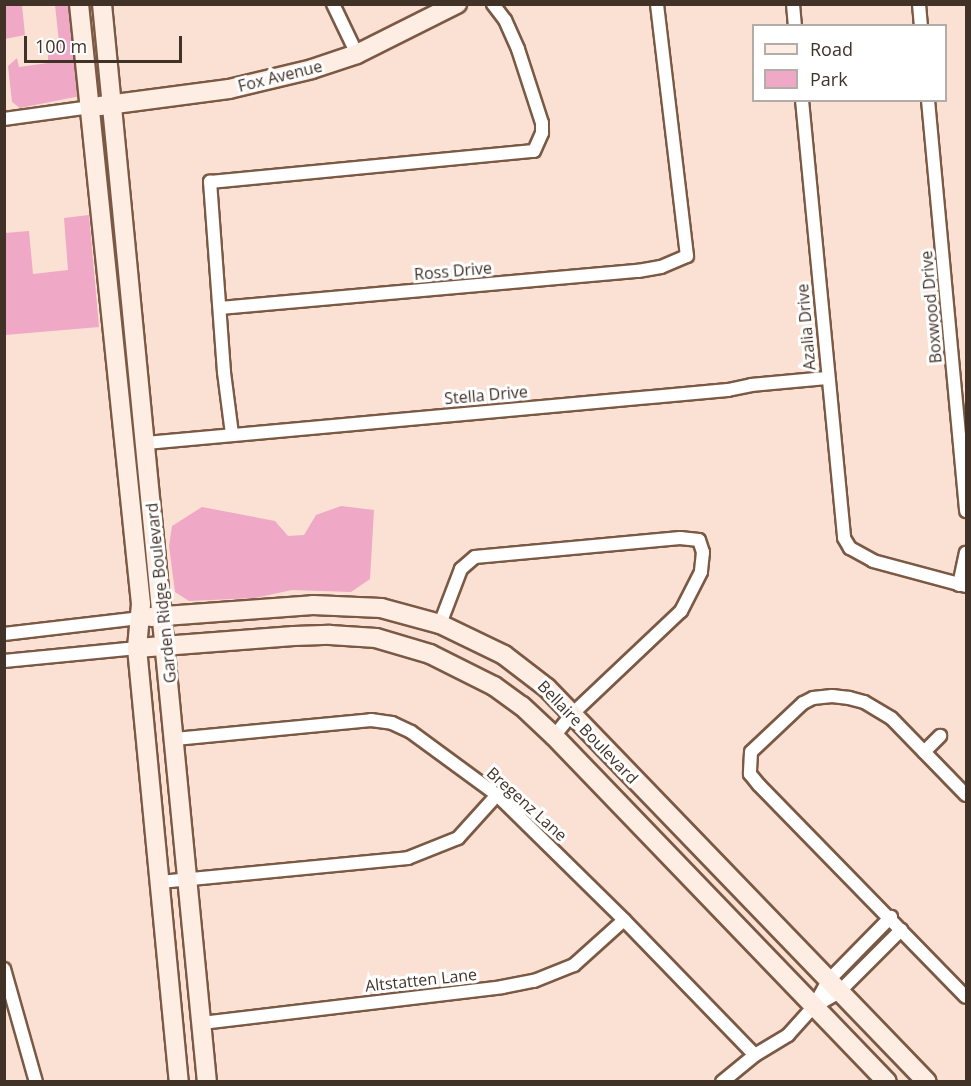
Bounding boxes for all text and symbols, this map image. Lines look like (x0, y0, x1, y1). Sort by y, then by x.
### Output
scale bar (27, 24, 184, 62)
legend (752, 24, 947, 102)
text: 100 m (35, 34, 87, 58)
text: Road (810, 37, 853, 61)
street label: Fox Avenue (236, 56, 324, 96)
text: Park (810, 67, 848, 91)
street label: Boxwood Drive (917, 250, 945, 364)
street label: Ross Drive (413, 258, 493, 284)
street label: Azalia Drive (793, 283, 819, 371)
street label: Stella Drive (443, 382, 529, 408)
street label: Garden Ridge Boulevard (142, 502, 180, 684)
street label: Bellaire Boulevard (534, 676, 642, 788)
street label: Bregenz Lane (483, 763, 571, 845)
street label: Altstatten Lane (364, 965, 478, 995)

